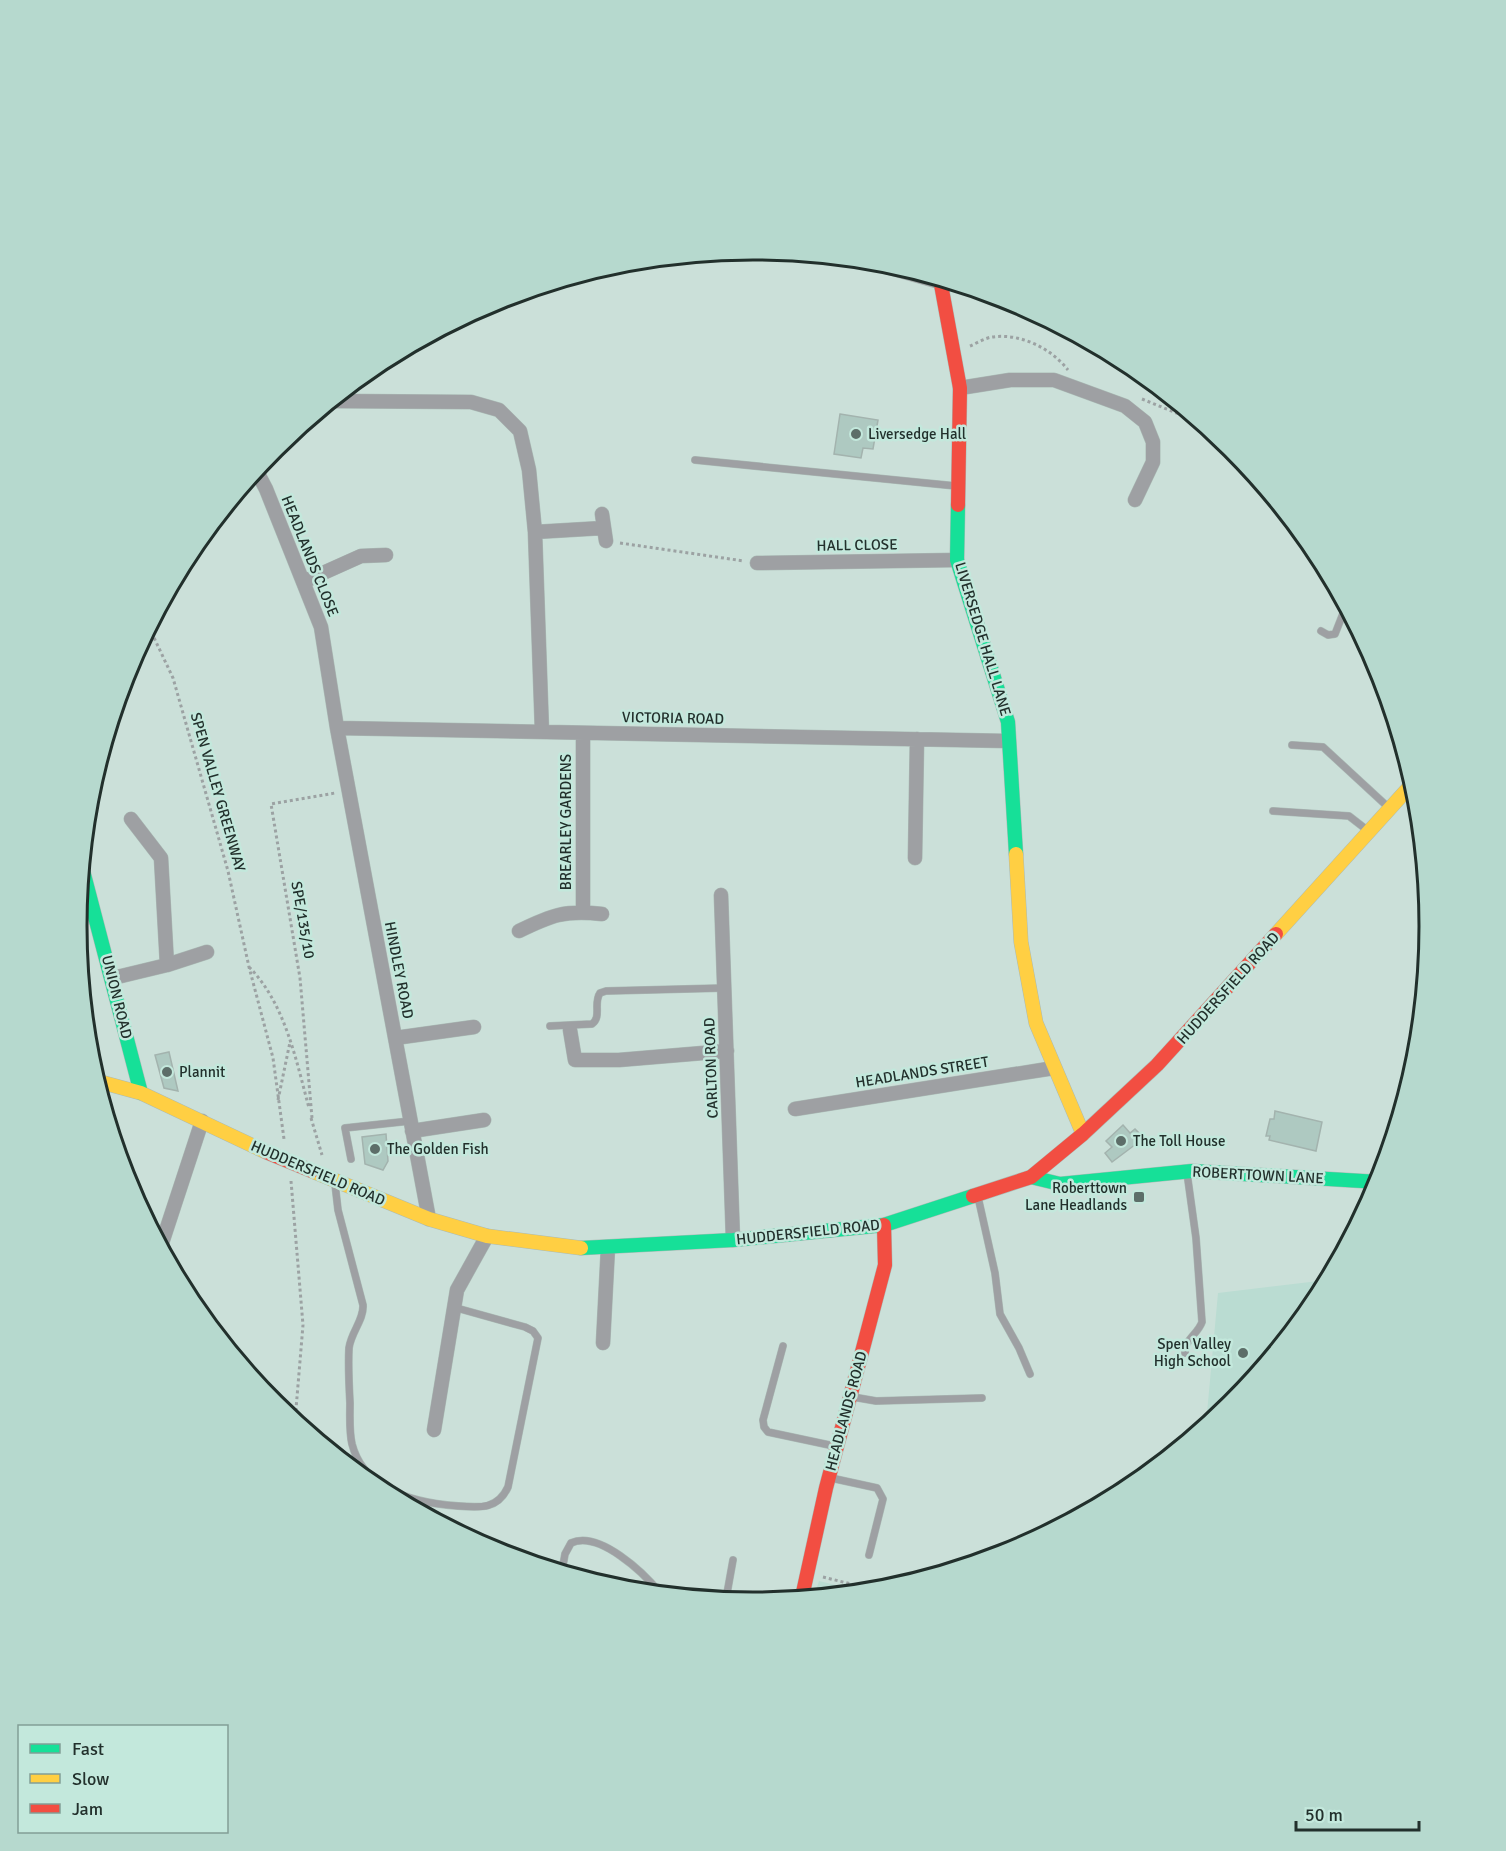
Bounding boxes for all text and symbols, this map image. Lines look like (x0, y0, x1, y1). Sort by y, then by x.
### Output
place label: Liversedge Hall (868, 425, 966, 443)
marker: Liversedge Hall (849, 427, 863, 441)
street label: HEADLANDS CLOSE (277, 493, 343, 619)
street label: HALL CLOSE (816, 535, 898, 555)
street label: LIVERSEDGE HALL LANE (951, 560, 1015, 718)
street label: VICTORIA ROAD (622, 708, 724, 728)
street label: SPEN VALLEY GREENWAY (187, 710, 249, 874)
street label: BREARLEY GARDENS (557, 754, 575, 890)
street label: SPE/135/10 (287, 880, 319, 960)
street label: HINDLEY ROAD (381, 920, 417, 1020)
street label: HUDDERSFIELD ROAD (1173, 928, 1283, 1048)
street label: UNION ROAD (98, 953, 136, 1041)
street label: CARLTON ROAD (700, 1017, 722, 1119)
street label: HEADLANDS STREET (854, 1052, 990, 1091)
place label: Plannit (179, 1063, 225, 1081)
marker: Plannit (160, 1065, 174, 1079)
place label: The Toll House (1133, 1132, 1225, 1150)
marker: The Toll House (1114, 1134, 1128, 1148)
street label: HUDDERSFIELD ROAD (248, 1137, 388, 1209)
place label: The Golden Fish (387, 1140, 489, 1158)
marker: The Golden Fish (368, 1142, 382, 1156)
street label: ROBERTTOWN LANE (1192, 1163, 1324, 1187)
place label: Roberttown Lane Headlands (1025, 1179, 1127, 1214)
marker: Roberttown Lane Headlands (1132, 1190, 1146, 1204)
street label: HUDDERSFIELD ROAD (735, 1216, 881, 1248)
place label: Spen Valley High School (1154, 1335, 1231, 1370)
marker: Spen Valley High School (1236, 1346, 1250, 1360)
street label: HEADLANDS ROAD (821, 1349, 871, 1473)
legend (18, 1725, 228, 1833)
text: Fast (72, 1738, 104, 1760)
text: Slow (72, 1768, 109, 1790)
scale bar (1296, 1794, 1419, 1832)
text: Jam (72, 1798, 103, 1820)
text: 50 m (1305, 1804, 1343, 1826)

